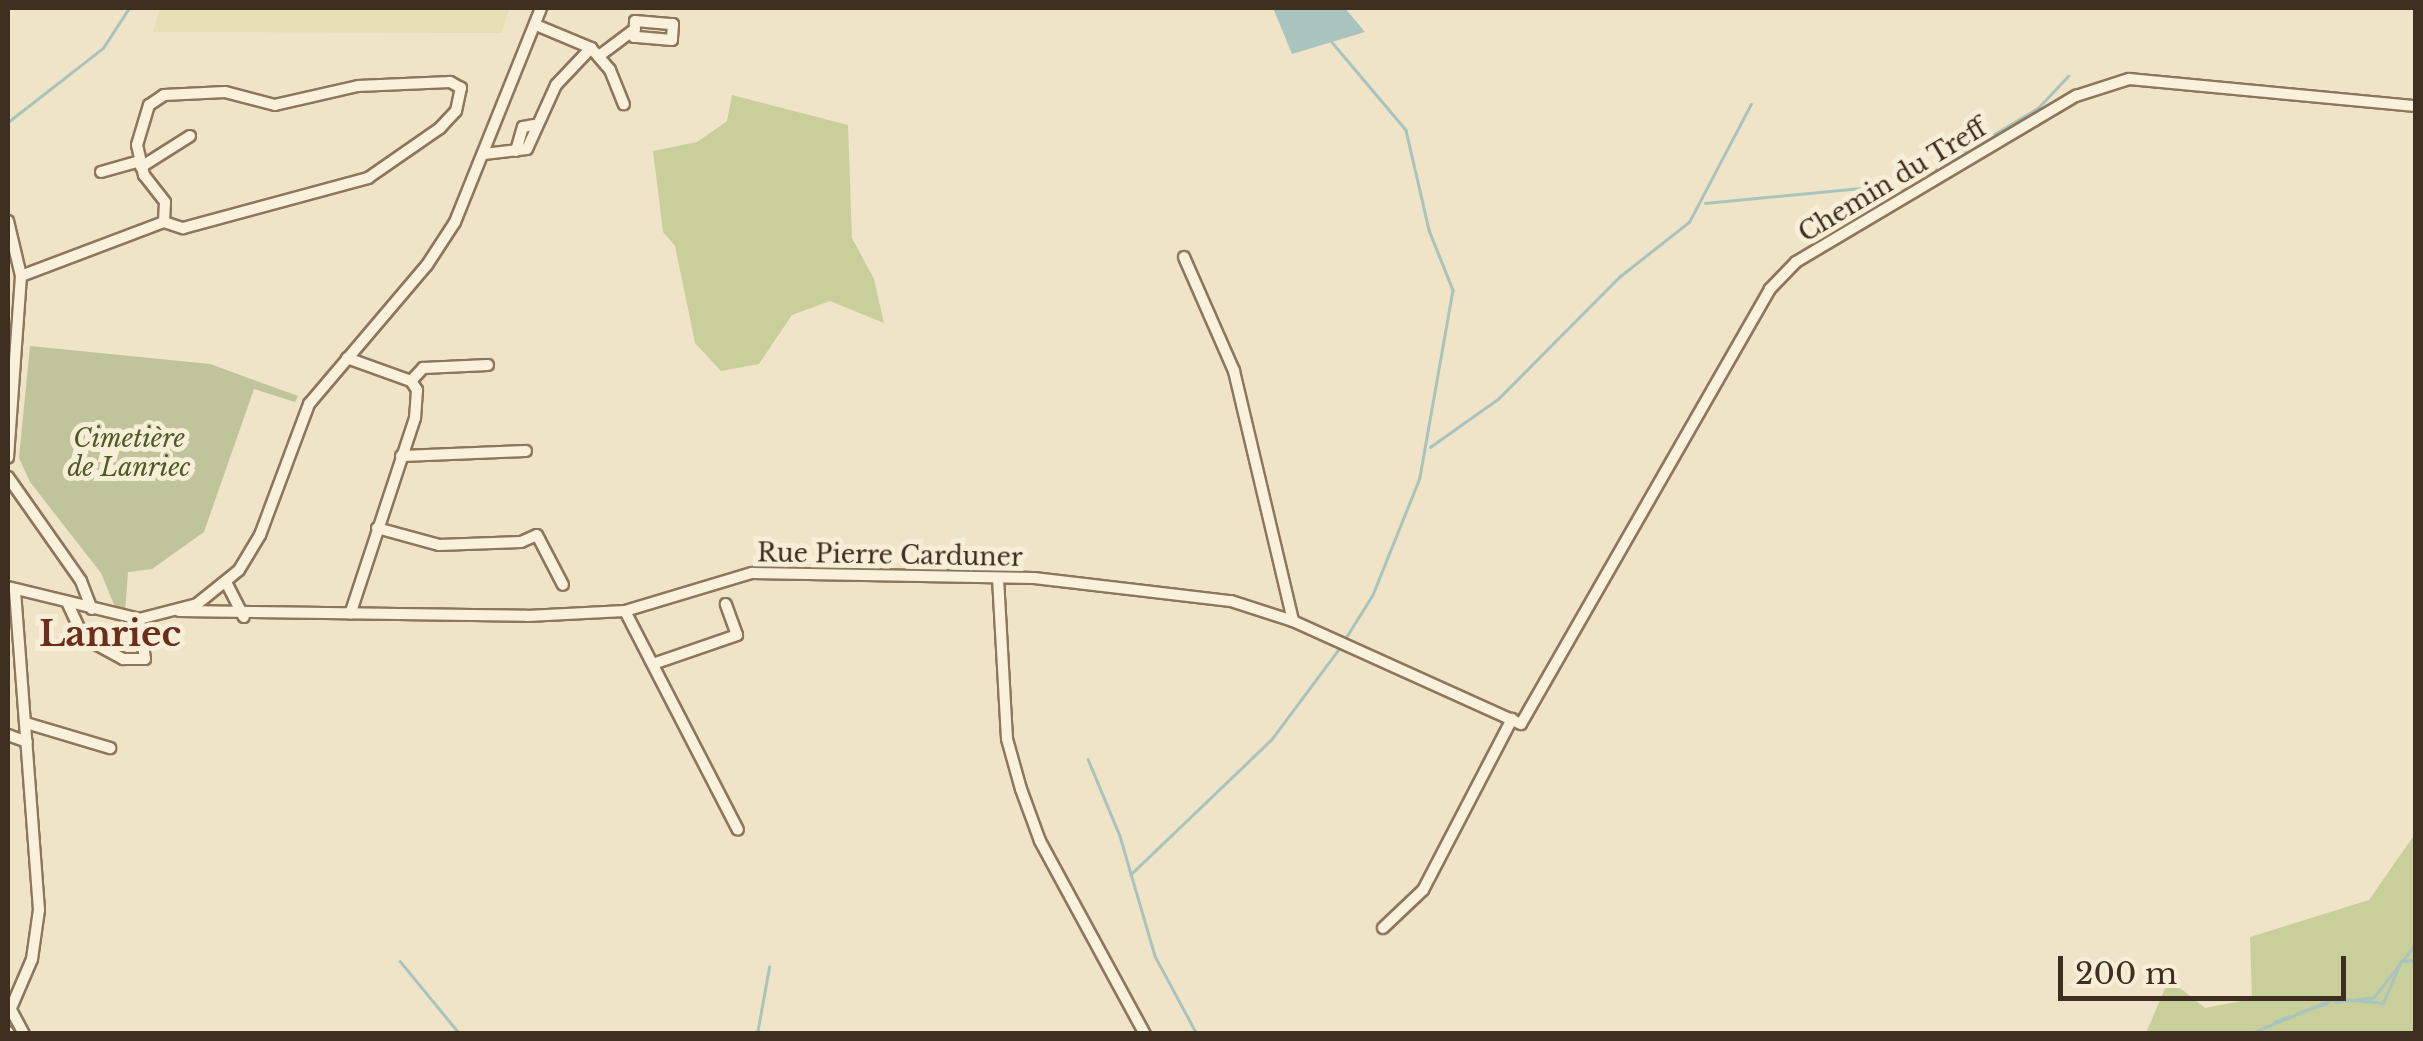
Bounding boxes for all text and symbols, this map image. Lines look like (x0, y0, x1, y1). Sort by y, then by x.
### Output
street label: Chemin du Treff (1793, 113, 1993, 249)
park label: Cimetière de Lanriec (67, 425, 191, 484)
street label: Rue Pierre Carduner (757, 539, 1023, 573)
district label: Lanriec (39, 613, 181, 655)
scale bar (2063, 936, 2350, 998)
text: 200 m (2075, 955, 2177, 992)

